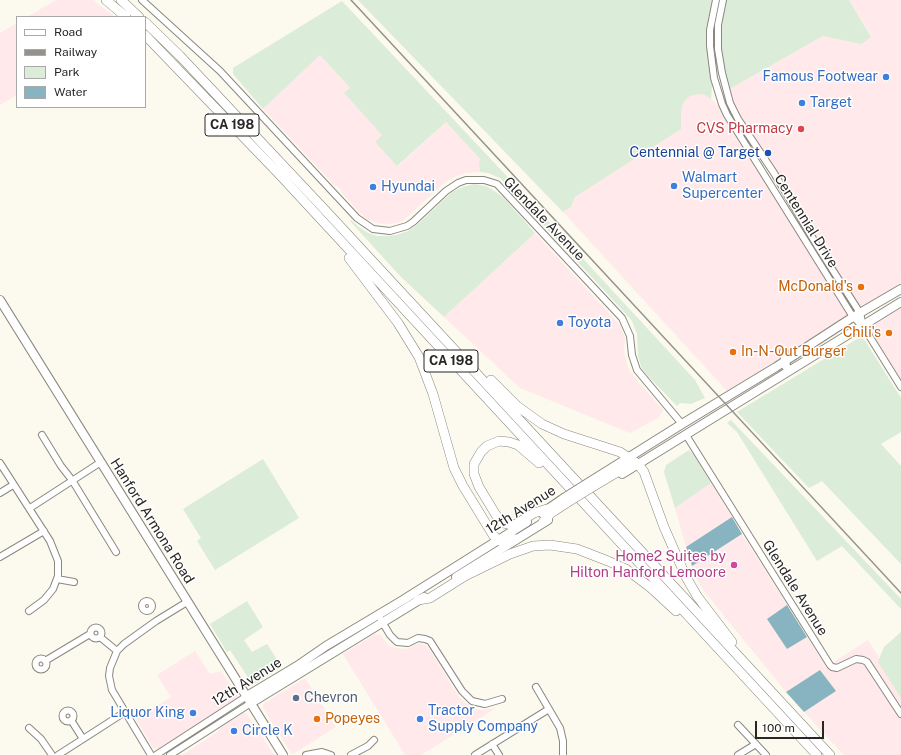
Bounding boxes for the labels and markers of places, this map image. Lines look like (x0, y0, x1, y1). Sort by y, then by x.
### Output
place label: Famous Footwear (763, 69, 878, 85)
marker: Famous Footwear (881, 72, 891, 82)
place label: Target (810, 95, 852, 111)
marker: Target (797, 98, 807, 108)
place label: CVS Pharmacy (696, 121, 793, 137)
marker: CVS Pharmacy (796, 124, 806, 134)
place label: Centennial @ Target (629, 145, 760, 161)
marker: Centennial @ Target (763, 148, 773, 158)
place label: Walmart Supercenter (682, 170, 763, 202)
place label: Hyundai (381, 179, 435, 195)
marker: Walmart Supercenter (669, 181, 679, 191)
marker: Hyundai (368, 182, 378, 192)
place label: McDonald's (778, 279, 853, 295)
marker: McDonald's (856, 282, 866, 292)
place label: Toyota (568, 315, 611, 331)
marker: Toyota (555, 318, 565, 328)
place label: Chili's (843, 325, 881, 341)
marker: Chili's (884, 328, 894, 338)
place label: In-N-Out Burger (741, 344, 846, 360)
marker: In-N-Out Burger (728, 347, 738, 357)
place label: Home2 Suites by Hilton Hanford Lemoore (570, 549, 726, 582)
marker: Home2 Suites by Hilton Hanford Lemoore (729, 560, 739, 570)
place label: Chevron (304, 690, 358, 706)
marker: Chevron (291, 693, 301, 703)
place label: Tractor Supply Company (428, 703, 538, 736)
place label: Liquor King (110, 705, 185, 721)
marker: Liquor King (188, 708, 198, 718)
place label: Popeyes (325, 711, 380, 727)
marker: Popeyes (312, 714, 322, 724)
marker: Tractor Supply Company (415, 714, 425, 724)
place label: Circle K (242, 723, 293, 739)
marker: Circle K (229, 726, 239, 736)

